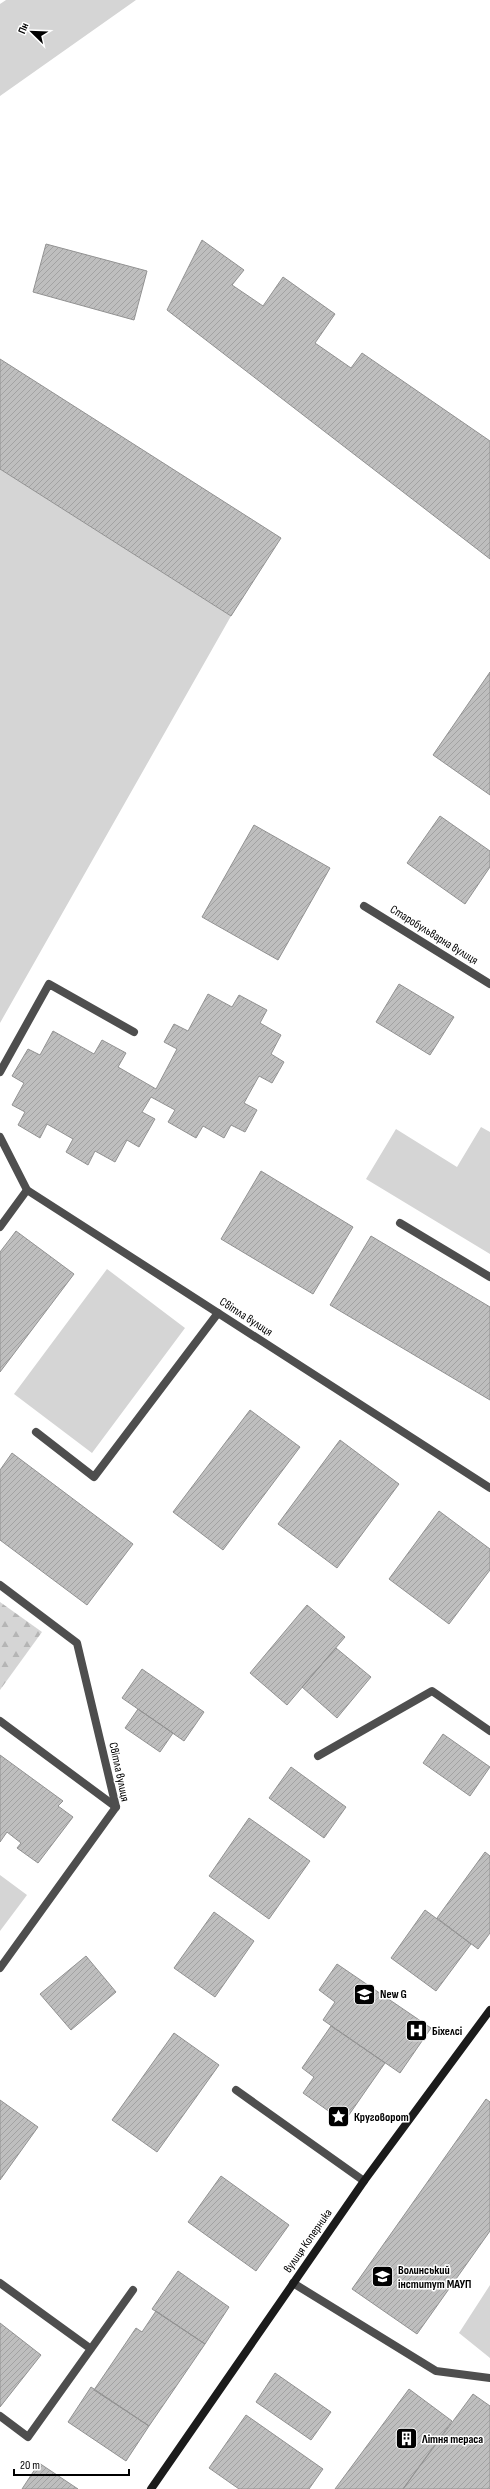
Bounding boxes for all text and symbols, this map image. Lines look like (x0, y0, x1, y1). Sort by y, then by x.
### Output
north arrow (12, 12, 52, 52)
text: Пн (15, 21, 31, 36)
street label: Старобульварна вулиця (387, 902, 481, 968)
street label: Світла вулиця (217, 1294, 276, 1340)
street label: Світла вулиця (105, 1741, 133, 1803)
school or university icon: New G (351, 1981, 377, 2007)
place label: New G (380, 1987, 407, 2002)
hospital icon: Біхелсі (403, 2018, 429, 2044)
place label: Біхелсі (432, 2024, 462, 2039)
place icon: Круговорот (325, 2104, 351, 2130)
place label: Круговорот (354, 2110, 409, 2125)
street label: вулиця Коперника (280, 2206, 336, 2276)
place label: Волинський інститут МАУП (398, 2263, 471, 2292)
school or university icon: Волинський інститут МАУП (370, 2264, 396, 2290)
building icon: Літня тераса (393, 2426, 419, 2452)
place label: Літня тераса (421, 2432, 483, 2447)
scale bar (14, 2451, 129, 2477)
text: 20 m (20, 2458, 40, 2473)

